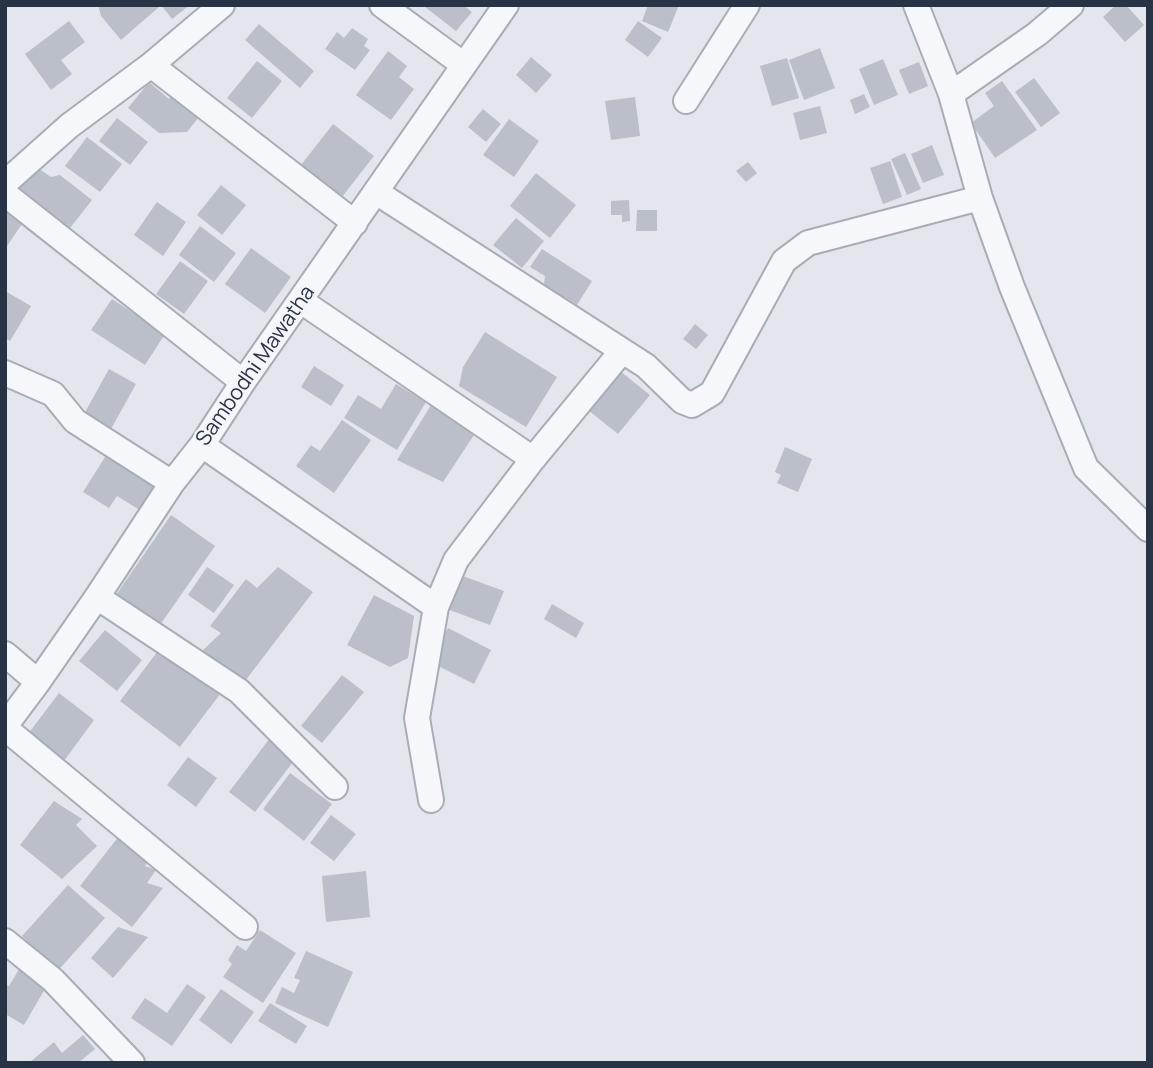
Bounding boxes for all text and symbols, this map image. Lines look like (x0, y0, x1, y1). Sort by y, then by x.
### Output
street label: Sambodhi Mawatha (191, 281, 321, 451)

